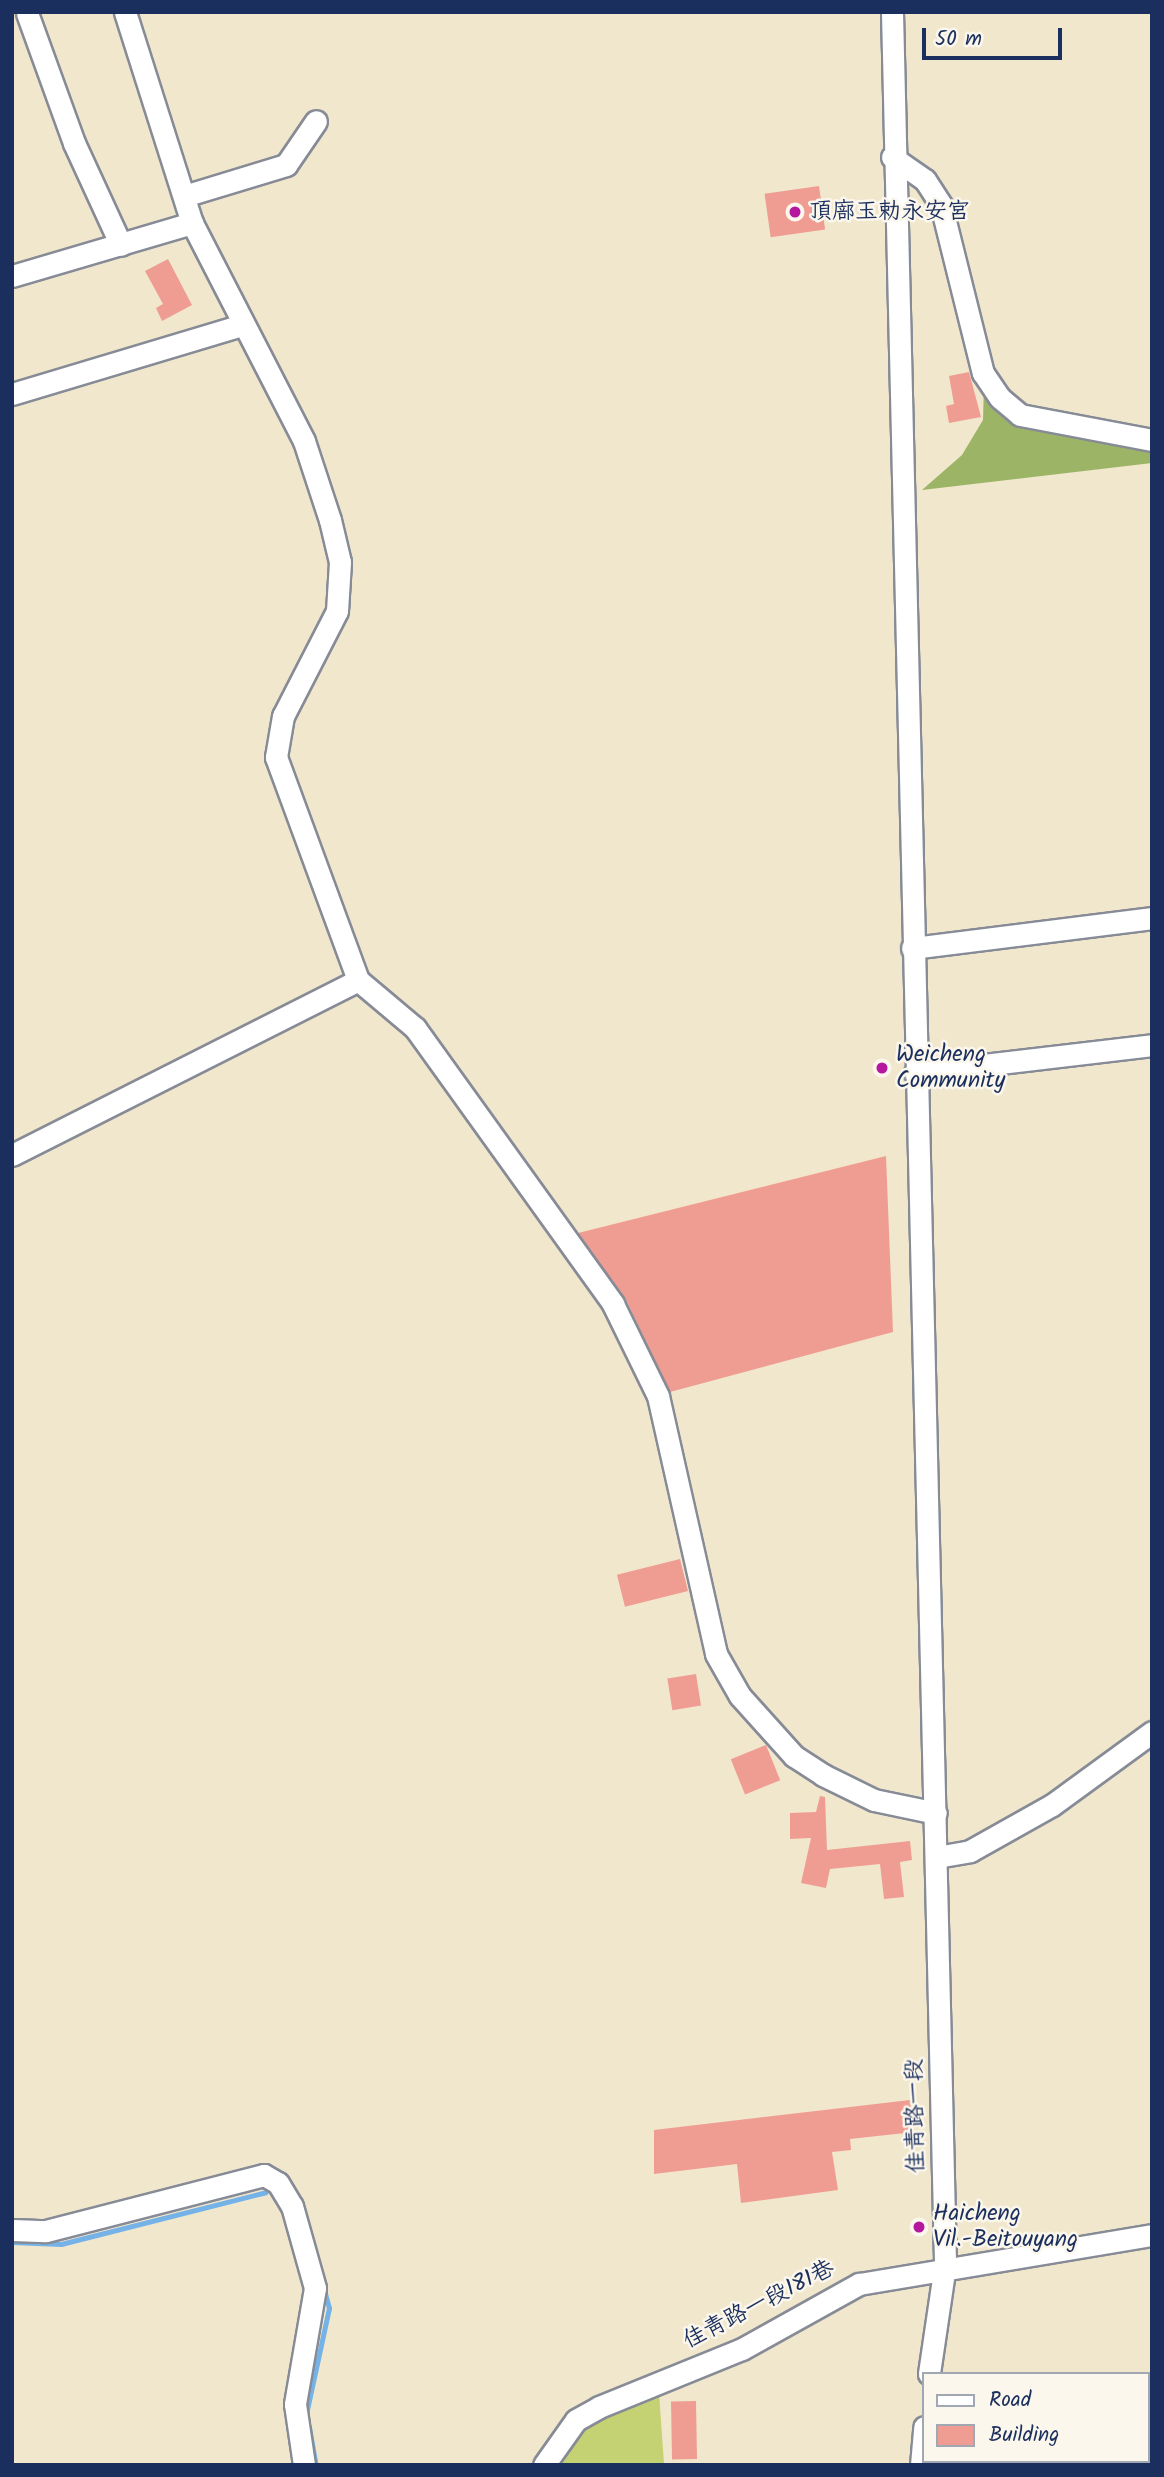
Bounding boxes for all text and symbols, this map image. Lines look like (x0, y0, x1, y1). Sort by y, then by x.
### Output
scale bar (926, 14, 1066, 58)
text: 50 m (935, 23, 982, 56)
place label: 頂廍玉勅永安宮 (809, 198, 970, 226)
marker: 頂廍玉勅永安宮 (787, 204, 803, 220)
place label: Weicheng Community (896, 1041, 1005, 1095)
marker: Weicheng Community (874, 1060, 890, 1076)
street label: 佳青路一段 (901, 2058, 931, 2174)
place label: Haicheng Vil.-Beitouyang (933, 2200, 1078, 2254)
marker: Haicheng Vil.-Beitouyang (911, 2219, 927, 2235)
street label: 佳青路一段181巷 (679, 2255, 839, 2355)
legend (922, 2372, 1150, 2463)
text: Road (989, 2384, 1031, 2417)
text: Building (989, 2419, 1059, 2452)

